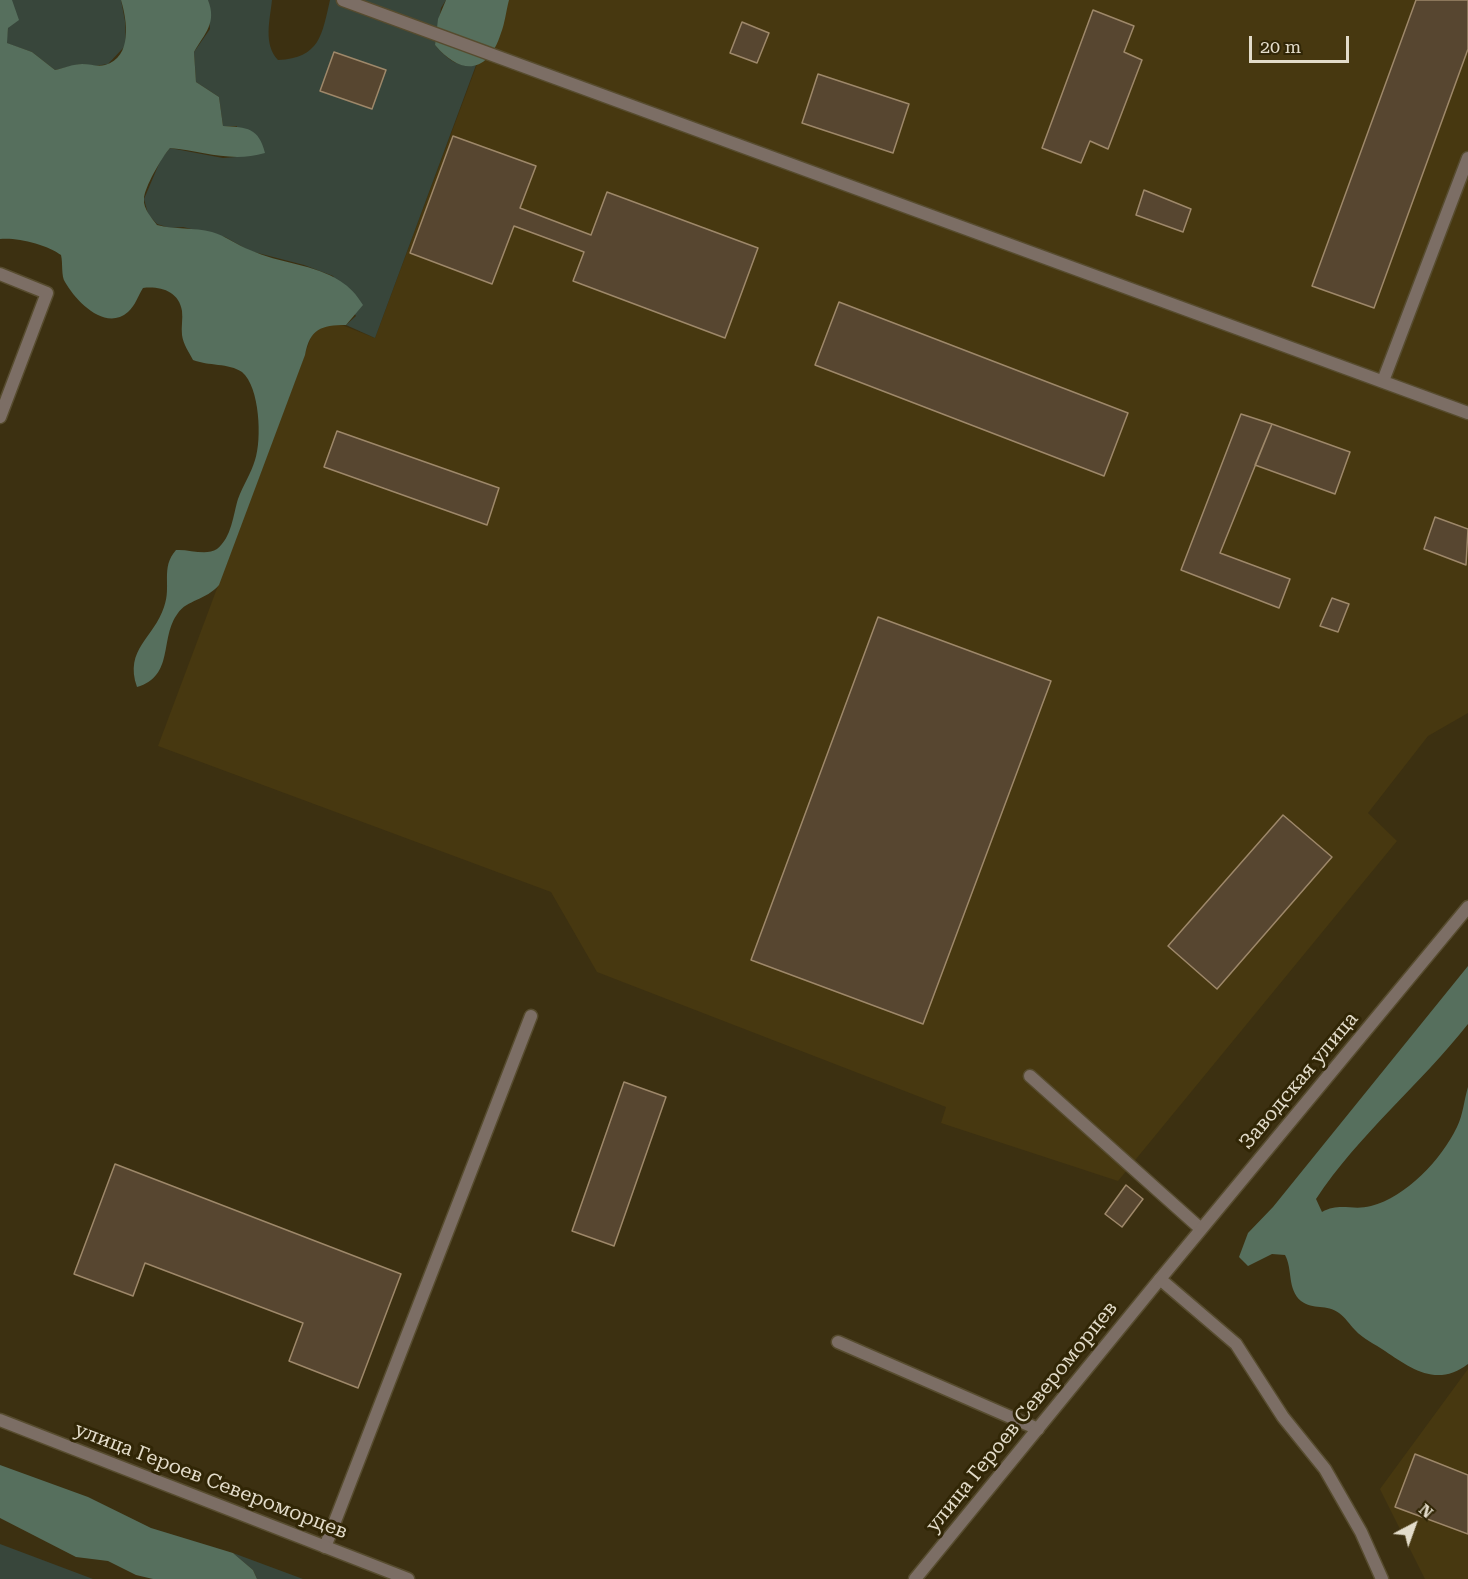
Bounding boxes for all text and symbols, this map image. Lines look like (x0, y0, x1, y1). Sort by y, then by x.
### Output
scale bar (1252, 24, 1352, 62)
text: 20 m (1260, 36, 1301, 57)
street label: Заводская улица (1235, 1007, 1363, 1155)
street label: улица Героев Североморцев (921, 1297, 1123, 1537)
street label: улица Героев Североморцев (71, 1418, 351, 1544)
north arrow (1384, 1495, 1444, 1555)
text: N (1415, 1500, 1437, 1522)

